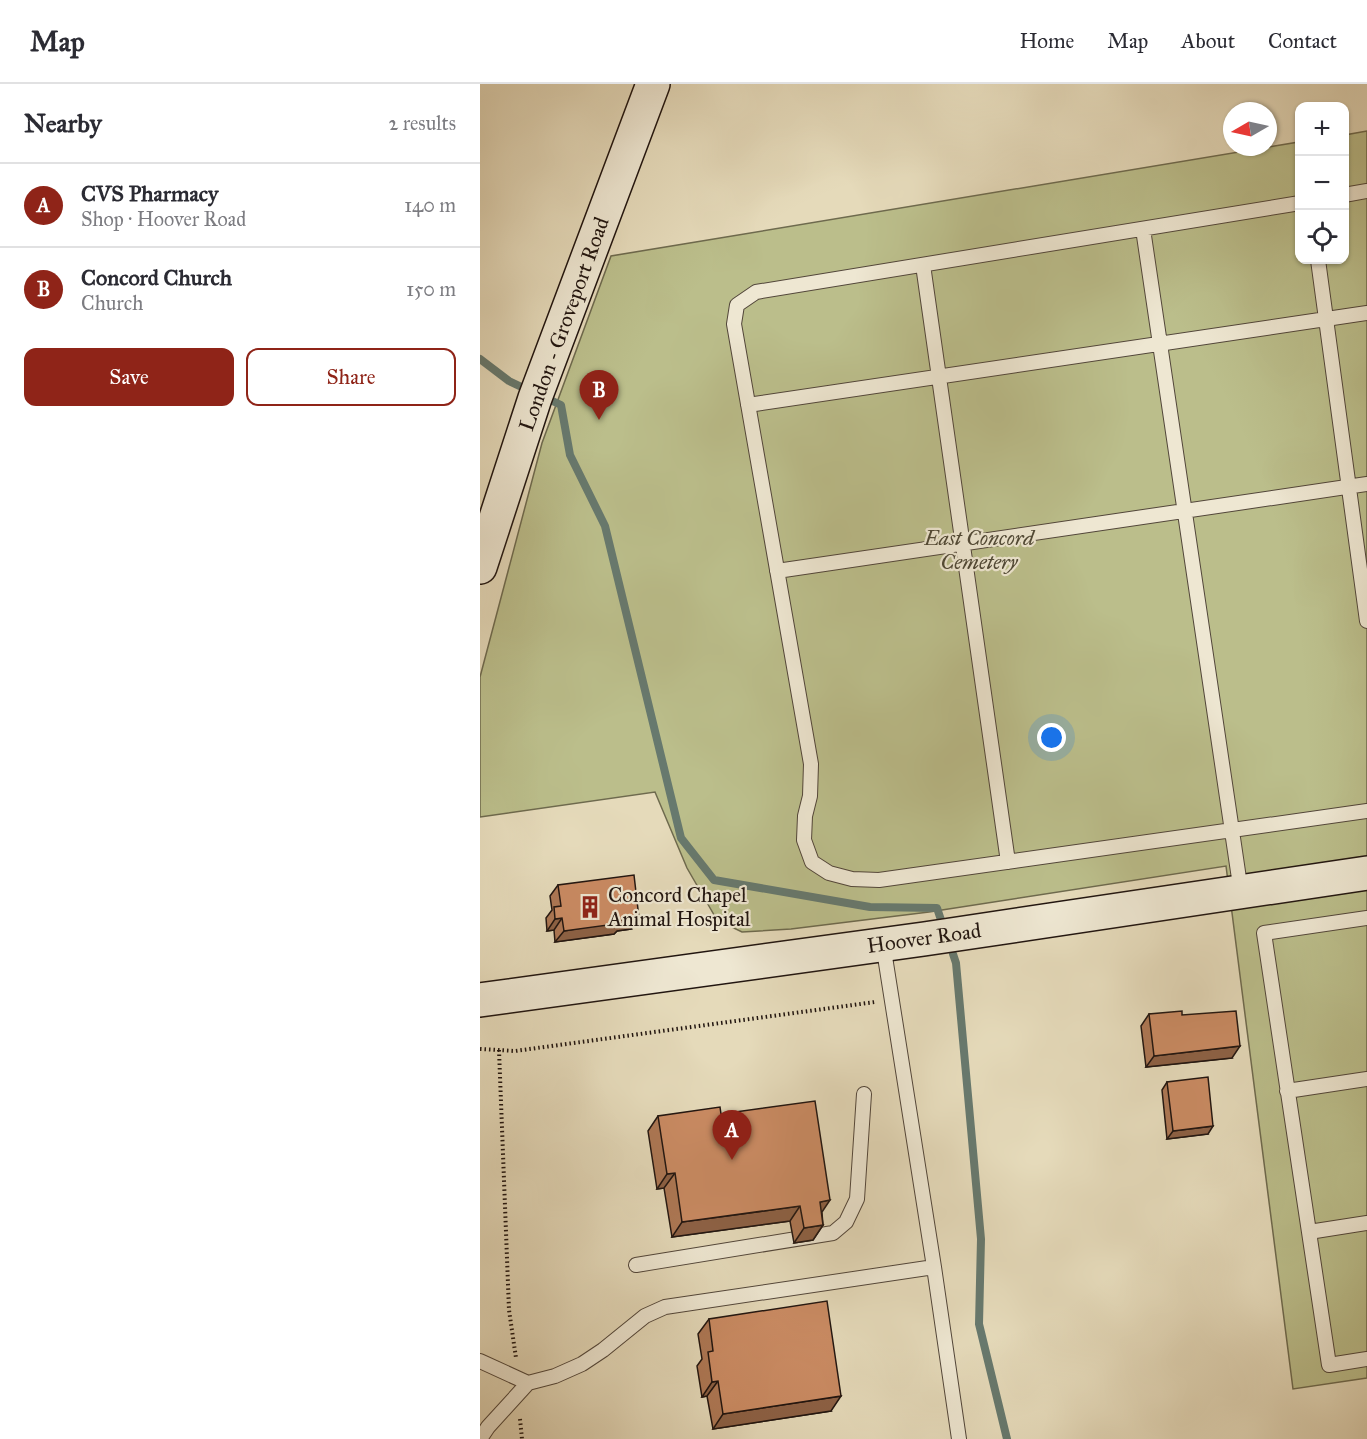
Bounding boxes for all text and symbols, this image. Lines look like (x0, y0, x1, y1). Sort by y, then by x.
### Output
text: Map (30, 24, 85, 59)
text: Home (1019, 28, 1074, 54)
text: Map (1107, 28, 1148, 54)
text: About (1181, 28, 1235, 54)
text: Contact (1268, 28, 1337, 54)
north arrow (1223, 102, 1277, 156)
map controls (1295, 102, 1349, 264)
button: + (1295, 102, 1349, 156)
text: Nearby (24, 107, 102, 139)
text: 2 results (388, 111, 456, 135)
button: − (1295, 156, 1349, 210)
text: CVS Pharmacy (81, 180, 218, 207)
text: A (37, 193, 50, 217)
text: 140 m (404, 193, 456, 217)
text: Shop · Hoover Road (81, 207, 246, 231)
button: locate (1295, 210, 1349, 264)
street label: London - Groveport Road (513, 213, 615, 435)
text: Concord Church (81, 264, 232, 291)
text: B (37, 277, 50, 301)
text: 150 m (406, 277, 456, 301)
text: Church (81, 291, 143, 315)
button: Save (24, 348, 234, 406)
button: Share (246, 348, 456, 406)
pin: B (580, 370, 618, 420)
park label: East Concord Cemetery (923, 525, 1036, 575)
your location (1037, 723, 1066, 752)
place label: Concord Chapel Animal Hospital (607, 882, 751, 932)
building icon: Concord Chapel Animal Hospital (577, 894, 603, 920)
street label: Hoover Road (865, 917, 983, 959)
pin: A (712, 1110, 752, 1160)

